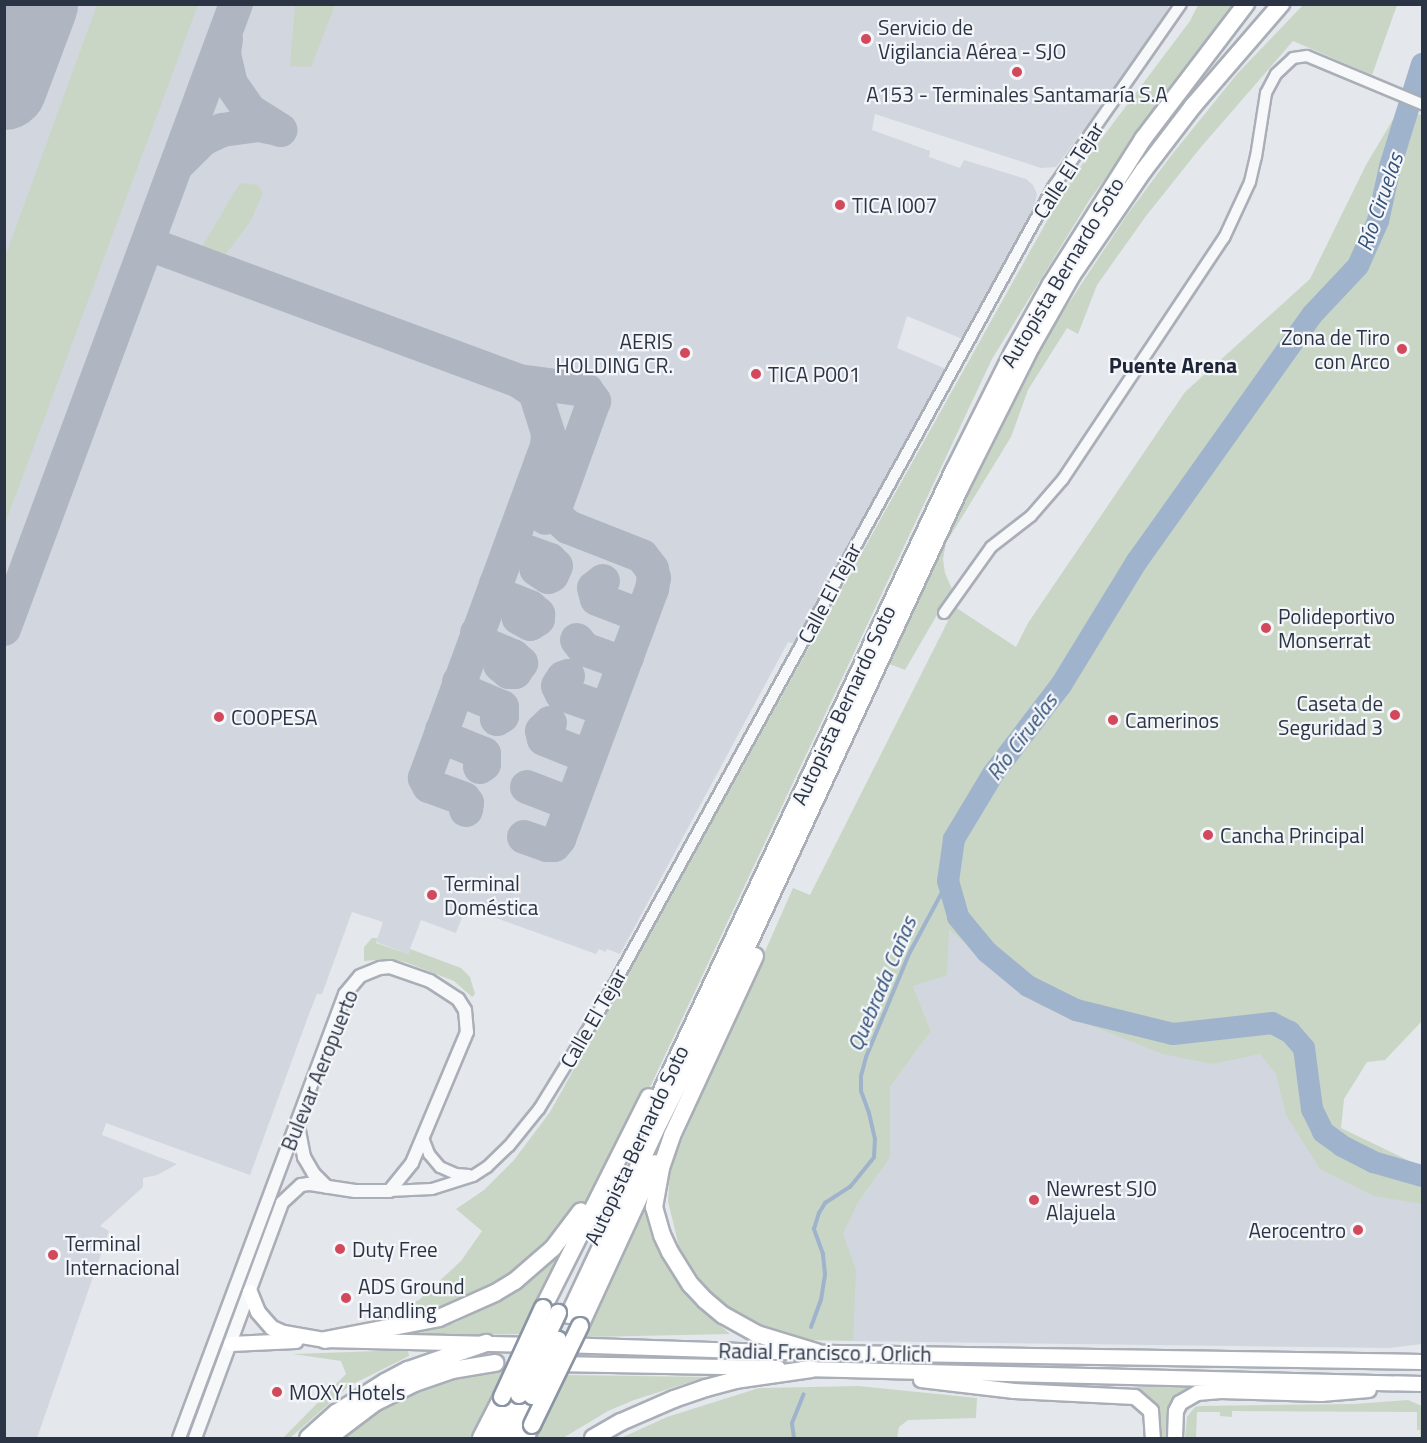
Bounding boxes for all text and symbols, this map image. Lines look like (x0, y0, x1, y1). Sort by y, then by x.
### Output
place label: Servicio de Vigilancia Aérea - SJO (878, 14, 1066, 64)
marker: Servicio de Vigilancia Aérea - SJO (859, 32, 873, 46)
marker: A153 - Terminales Santamaría S.A (1010, 65, 1024, 79)
place label: A153 - Terminales Santamaría S.A (866, 81, 1168, 107)
street label: Calle El Tejar (1027, 117, 1109, 223)
water label: Río Ciruelas (1351, 150, 1409, 254)
street label: Autopista Bernardo Soto (995, 172, 1129, 372)
place label: TICA I007 (852, 192, 937, 218)
marker: TICA I007 (833, 198, 847, 212)
place label: Zona de Tiro con Arco (1281, 324, 1390, 374)
place label: AERIS HOLDING CR. (556, 328, 673, 378)
marker: Zona de Tiro con Arco (1395, 342, 1409, 356)
marker: AERIS HOLDING CR. (678, 346, 692, 360)
district label: Puente Arena (1109, 353, 1237, 379)
place label: TICA P001 (768, 361, 861, 387)
marker: TICA P001 (749, 367, 763, 381)
street label: Calle El Tejar (792, 538, 866, 648)
street label: Autopista Bernardo Soto (786, 601, 900, 809)
place label: Polideportivo Monserrat (1278, 603, 1395, 653)
marker: Polideportivo Monserrat (1259, 621, 1273, 635)
water label: Río Ciruelas (981, 689, 1063, 785)
place label: Caseta de Seguridad 3 (1278, 690, 1383, 740)
place label: COOPESA (231, 704, 318, 730)
place label: Camerinos (1125, 707, 1219, 733)
marker: Caseta de Seguridad 3 (1388, 708, 1402, 722)
marker: COOPESA (212, 710, 226, 724)
marker: Camerinos (1106, 713, 1120, 727)
place label: Cancha Principal (1220, 822, 1365, 848)
marker: Cancha Principal (1201, 828, 1215, 842)
place label: Terminal Doméstica (444, 870, 538, 920)
marker: Terminal Doméstica (425, 888, 439, 902)
water label: Quebrada Cañas (842, 913, 922, 1055)
street label: Calle El Tejar (555, 964, 631, 1072)
street label: Bulevar Aeropuerto (275, 986, 363, 1154)
street label: Autopista Bernardo Soto (579, 1041, 693, 1249)
place label: Newrest SJO Alajuela (1046, 1175, 1157, 1225)
marker: Newrest SJO Alajuela (1027, 1193, 1041, 1207)
place label: Aerocentro (1248, 1217, 1346, 1243)
marker: Aerocentro (1351, 1223, 1365, 1237)
place label: Terminal Internacional (65, 1230, 180, 1280)
place label: Duty Free (352, 1236, 438, 1262)
marker: Duty Free (333, 1242, 347, 1256)
marker: Terminal Internacional (46, 1248, 60, 1262)
place label: ADS Ground Handling (358, 1273, 465, 1323)
marker: ADS Ground Handling (339, 1291, 353, 1305)
street label: Radial Francisco J. Orlich (718, 1338, 932, 1366)
place label: MOXY Hotels (289, 1379, 405, 1405)
marker: MOXY Hotels (270, 1385, 284, 1399)

